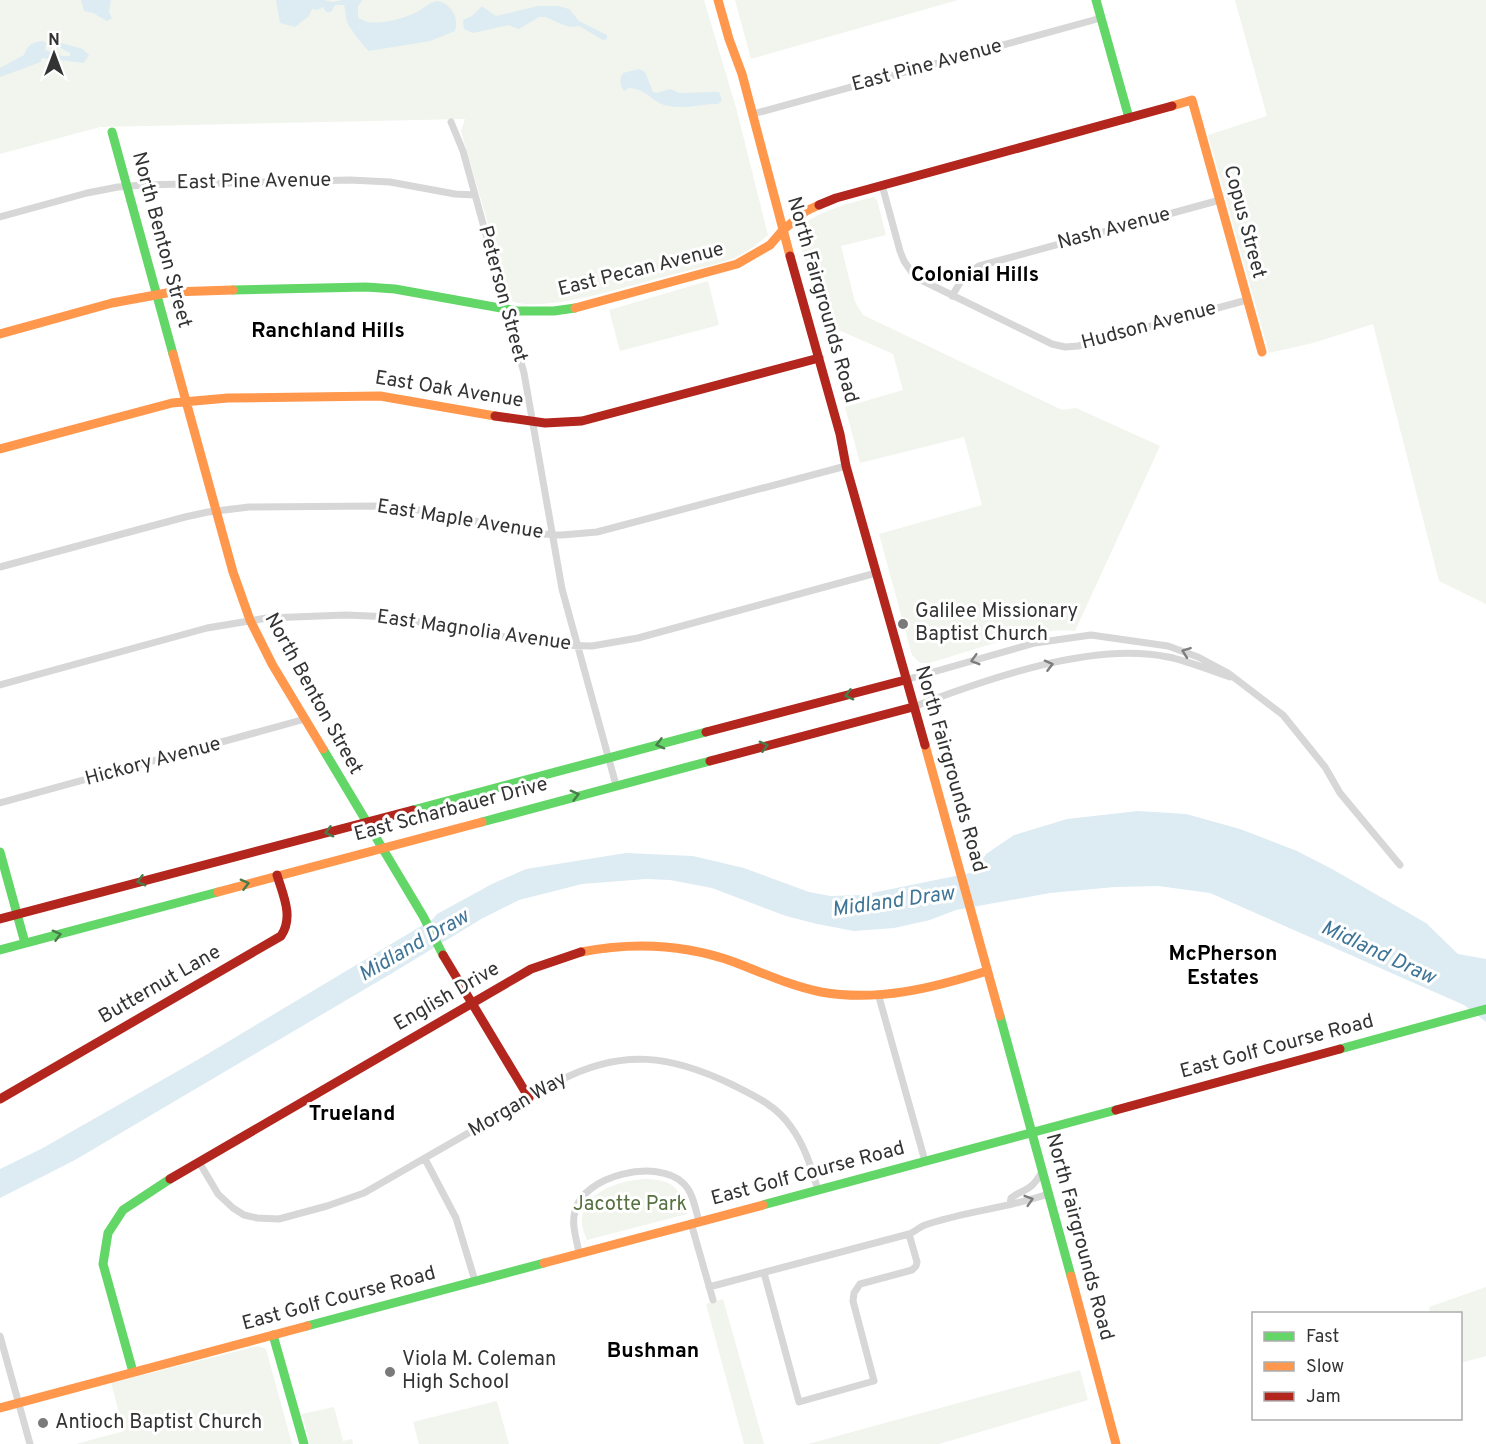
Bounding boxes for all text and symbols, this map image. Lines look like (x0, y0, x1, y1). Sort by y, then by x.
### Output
north arrow (24, 24, 84, 84)
text: N (48, 31, 60, 51)
street label: East Pine Avenue (849, 33, 1005, 99)
street label: North Benton Street (125, 149, 197, 331)
street label: Copus Street (1216, 163, 1272, 281)
street label: East Pine Avenue (176, 168, 332, 196)
street label: North Fairgrounds Road (780, 194, 864, 406)
street label: Nash Avenue (1055, 201, 1173, 257)
street label: Peterson Street (471, 223, 533, 365)
street label: East Pecan Avenue (555, 237, 727, 303)
district label: Colonial Hills (911, 262, 1039, 289)
street label: Hudson Avenue (1079, 295, 1219, 357)
district label: Ranchland Hills (251, 318, 405, 345)
street label: East Oak Avenue (373, 365, 525, 415)
street label: East Maple Avenue (375, 494, 545, 546)
place label: Galilee Missionary Baptist Church (915, 599, 1078, 648)
street label: East Magnolia Avenue (375, 604, 573, 658)
street label: North Benton Street (258, 608, 368, 780)
marker: Galilee Missionary Baptist Church (896, 617, 910, 631)
one-way arrow (1181, 647, 1192, 660)
one-way arrow (970, 653, 981, 665)
one-way arrow (1043, 659, 1053, 672)
street label: North Fairgrounds Road (908, 663, 992, 875)
one-way arrow (844, 687, 854, 700)
street label: Hickory Avenue (82, 731, 224, 793)
one-way arrow (655, 737, 666, 749)
one-way arrow (758, 740, 768, 753)
street label: East Scharbauer Drive (351, 772, 551, 848)
one-way arrow (570, 790, 580, 803)
one-way arrow (325, 824, 335, 837)
one-way arrow (136, 874, 146, 887)
one-way arrow (240, 878, 250, 891)
water label: Midland Draw (830, 880, 957, 924)
water label: Midland Draw (354, 903, 475, 988)
water label: Midland Draw (1316, 915, 1441, 992)
one-way arrow (51, 930, 61, 942)
street label: Butternut Lane (94, 940, 226, 1030)
district label: McPherson Estates (1169, 941, 1277, 992)
street label: English Drive (390, 956, 504, 1038)
street label: East Golf Course Road (1177, 1009, 1377, 1085)
street label: Morgan Way (464, 1066, 572, 1144)
district label: Trueland (309, 1101, 395, 1128)
street label: North Fairgrounds Road (1039, 1131, 1119, 1343)
street label: East Golf Course Road (708, 1136, 908, 1212)
park label: Jacotte Park (573, 1192, 687, 1218)
one-way arrow (1023, 1195, 1034, 1207)
street label: East Golf Course Road (239, 1261, 439, 1337)
legend (1252, 1312, 1462, 1420)
text: Fast (1306, 1326, 1339, 1349)
district label: Bushman (607, 1338, 699, 1365)
place label: Viola M. Coleman High School (402, 1347, 556, 1396)
text: Slow (1306, 1356, 1344, 1379)
marker: Viola M. Coleman High School (383, 1365, 397, 1379)
text: Jam (1306, 1386, 1341, 1409)
place label: Antioch Baptist Church (55, 1410, 262, 1436)
marker: Antioch Baptist Church (36, 1416, 50, 1430)

